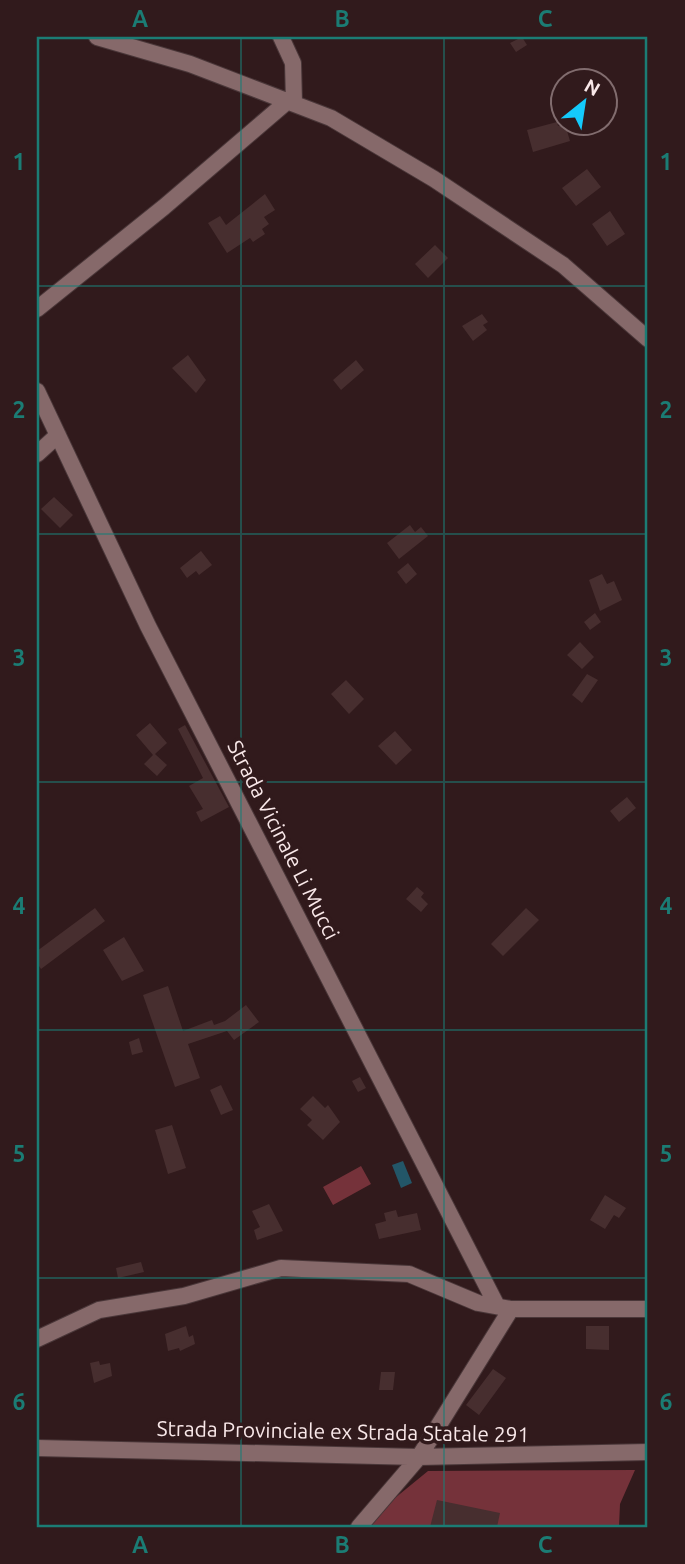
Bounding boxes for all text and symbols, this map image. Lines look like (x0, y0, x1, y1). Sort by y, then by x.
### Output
text: A (132, 6, 148, 31)
text: B (334, 6, 350, 31)
text: C (538, 6, 553, 31)
north arrow (548, 66, 618, 136)
text: N (581, 74, 604, 100)
text: 1 (13, 149, 25, 174)
text: 1 (660, 149, 672, 174)
text: 2 (13, 397, 25, 422)
text: 2 (660, 397, 672, 422)
text: 3 (13, 645, 25, 670)
text: 3 (660, 645, 672, 670)
street label: Strada Vicinale Li Mucci (223, 736, 345, 943)
text: 4 (13, 893, 26, 918)
text: 4 (660, 893, 673, 918)
text: 5 (13, 1141, 25, 1166)
text: 5 (660, 1141, 672, 1166)
text: 6 (13, 1389, 26, 1414)
text: 6 (660, 1389, 673, 1414)
street label: Strada Provinciale ex Strada Statale 291 (156, 1416, 530, 1446)
text: A (132, 1532, 148, 1557)
text: B (334, 1532, 350, 1557)
text: C (538, 1532, 553, 1557)

